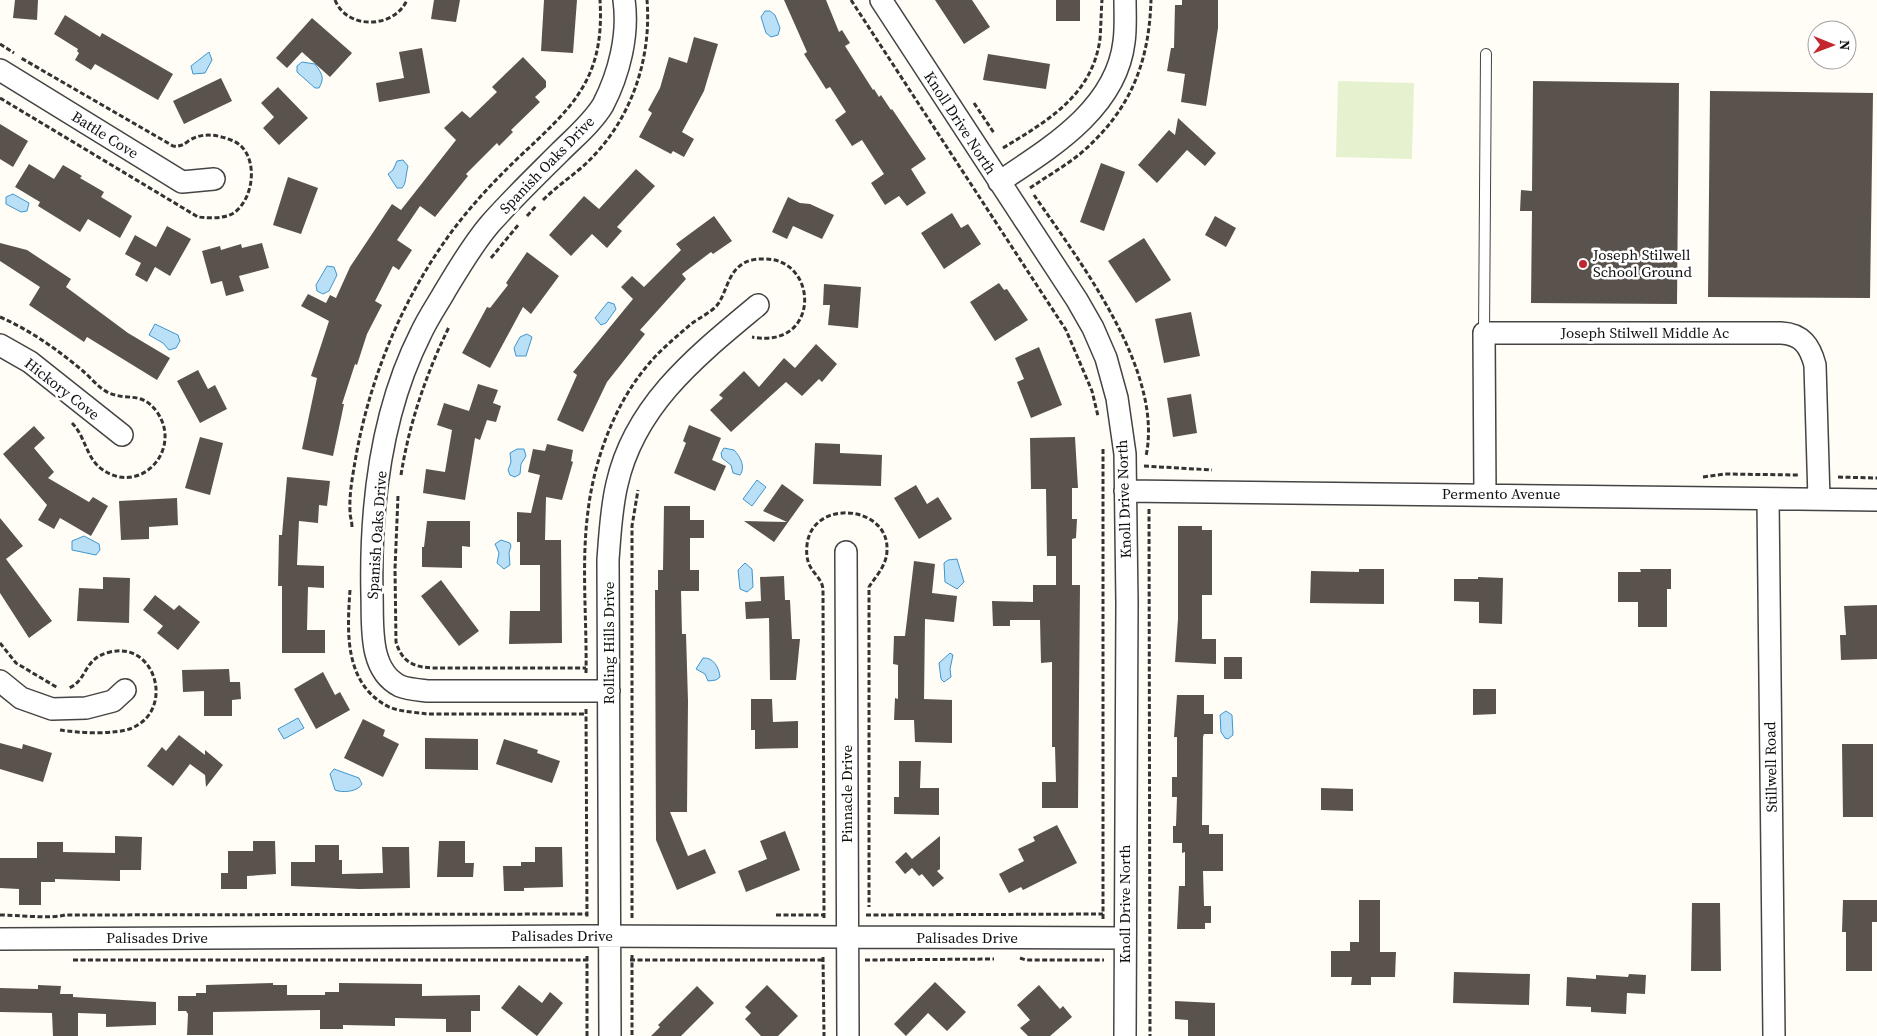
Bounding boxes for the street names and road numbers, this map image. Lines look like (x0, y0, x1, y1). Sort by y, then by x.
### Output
street label: Knoll Drive North (919, 67, 1002, 178)
street label: Battle Cove (68, 106, 143, 164)
street label: Spanish Oaks Drive (494, 111, 599, 218)
street label: Joseph Stilwell Middle Ac (1560, 322, 1729, 343)
street label: Hickory Cove (20, 353, 104, 425)
street label: Knoll Drive North (1111, 439, 1136, 559)
street label: Spanish Oaks Drive (362, 470, 391, 600)
street label: Permento Avenue (1442, 483, 1561, 504)
street label: Rolling Hills Drive (598, 581, 619, 704)
street label: Stillwell Road (1759, 721, 1782, 813)
street label: Pinnacle Drive (836, 745, 857, 843)
street label: Knoll Drive North (1114, 845, 1135, 963)
street label: Palisades Drive (511, 925, 613, 946)
street label: Palisades Drive (106, 927, 208, 948)
street label: Palisades Drive (916, 927, 1018, 948)

